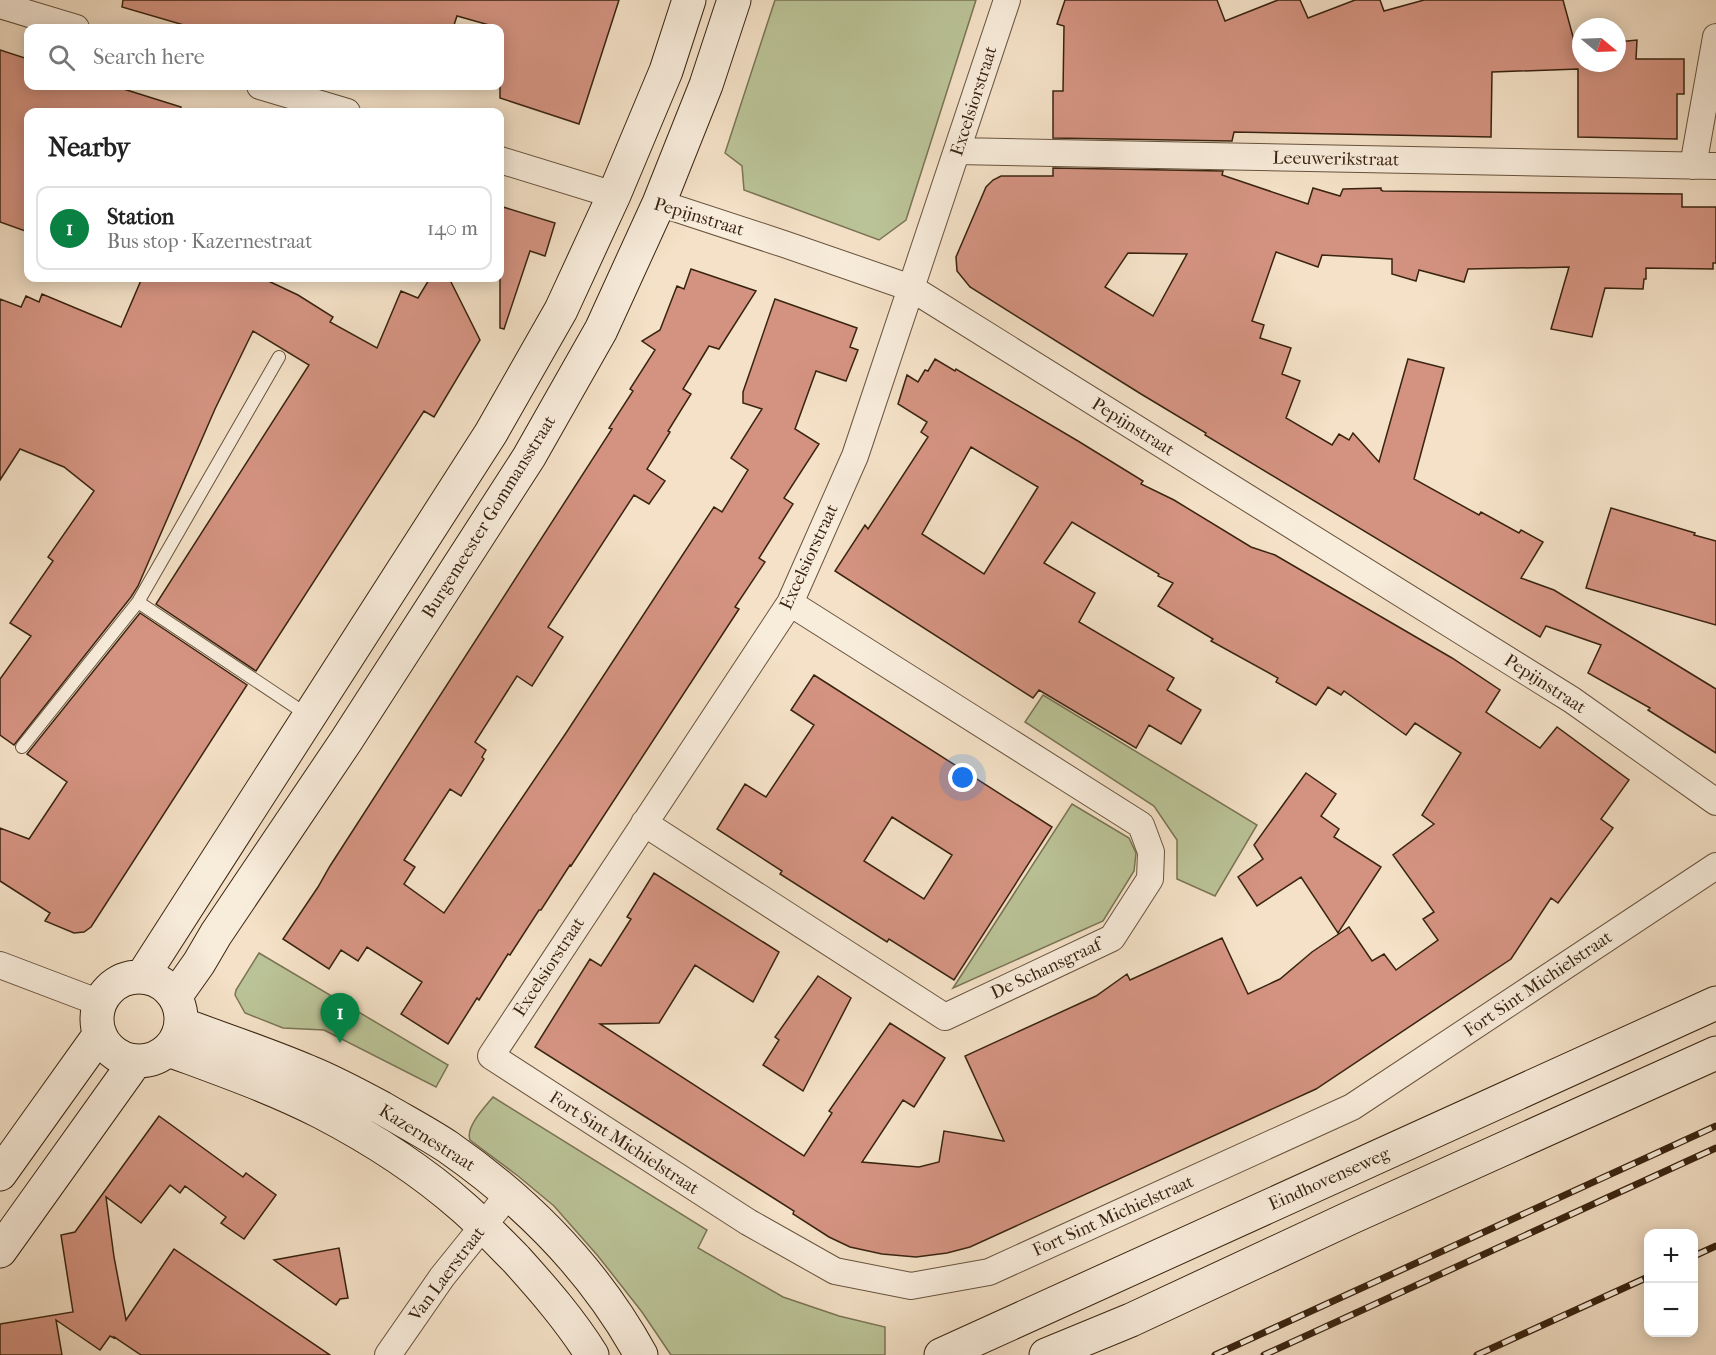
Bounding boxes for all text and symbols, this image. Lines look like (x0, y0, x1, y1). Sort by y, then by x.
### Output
north arrow (1572, 18, 1626, 72)
search box (24, 24, 504, 90)
icon: search (45, 41, 78, 74)
street label: Excelsiorstraat (946, 43, 1002, 158)
text: Search here (93, 44, 205, 70)
text: Nearby (48, 132, 130, 163)
street label: Leeuwerikstraat (1272, 147, 1400, 171)
street label: Pepijnstraat (651, 193, 747, 241)
text: Station (107, 204, 174, 230)
text: 1 (66, 217, 73, 240)
text: 140 m (427, 217, 478, 240)
text: Bus stop · Kazernestraat (107, 230, 312, 253)
street label: Pepijnstraat (1088, 393, 1179, 461)
street label: Burgemeester Gommansstraat (418, 411, 561, 622)
street label: Excelsiorstraat (775, 500, 843, 613)
street label: Pepijnstraat (1500, 650, 1590, 718)
your location (948, 763, 977, 792)
street label: Excelsiorstraat (509, 913, 589, 1021)
street label: Fort Sint Michielstraat (1460, 926, 1617, 1041)
street label: De Schansgraaf (988, 933, 1108, 1004)
pin: 1 (320, 994, 360, 1043)
street label: Fort Sint Michielstraat (545, 1087, 703, 1200)
street label: Kazernestraat (375, 1100, 479, 1176)
street label: Eindhovenseweg (1265, 1143, 1393, 1215)
street label: Fort Sint Michielstraat (1029, 1171, 1197, 1261)
street label: Van Laerstraat (404, 1222, 490, 1326)
map controls (1644, 1229, 1698, 1337)
button: + (1644, 1229, 1698, 1283)
button: − (1644, 1283, 1698, 1337)

